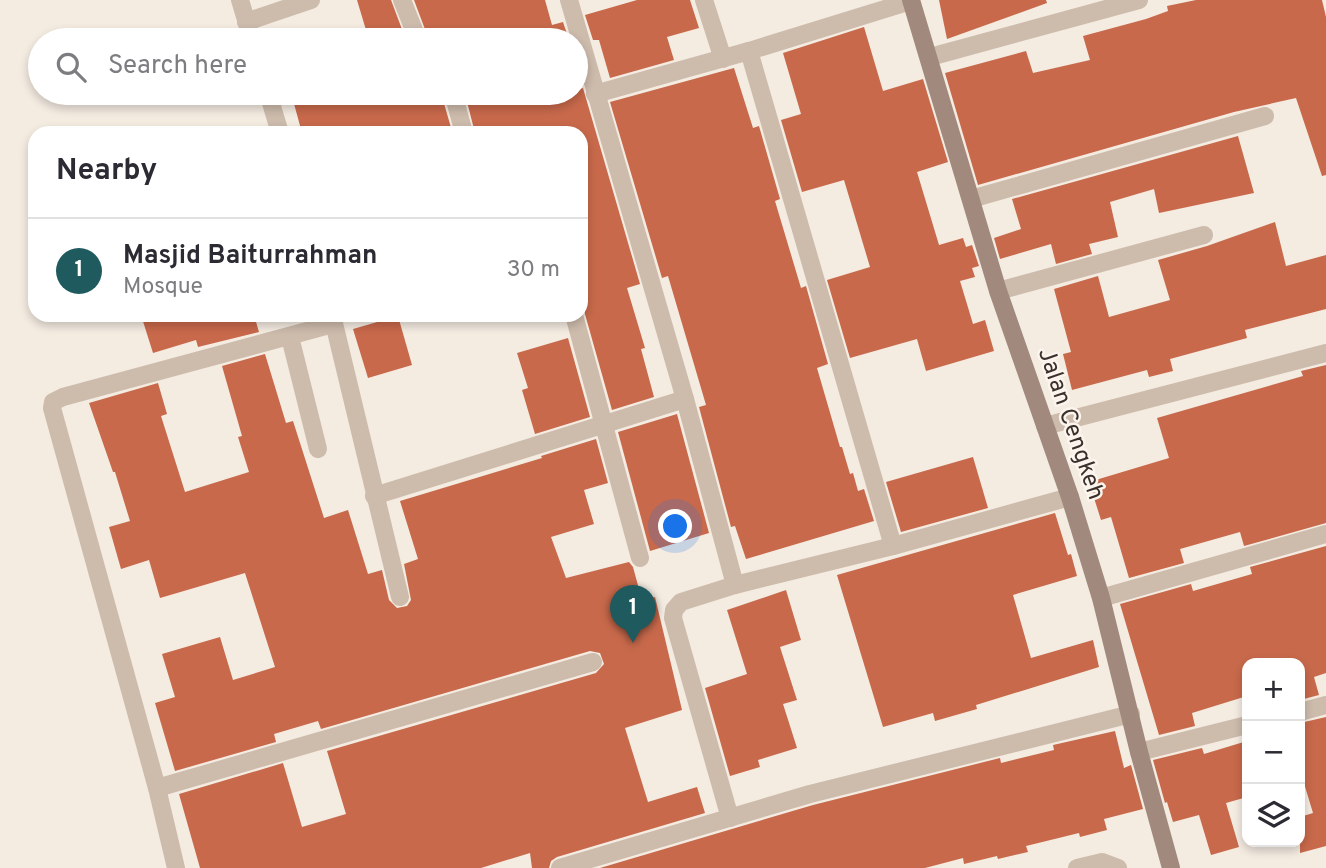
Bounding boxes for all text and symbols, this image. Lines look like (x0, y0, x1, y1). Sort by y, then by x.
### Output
search box (28, 28, 588, 105)
icon: search (52, 48, 90, 86)
text: Search here (108, 50, 247, 83)
text: Nearby (56, 153, 157, 190)
text: Masjid Baiturrahman (123, 240, 377, 273)
text: 1 (74, 256, 84, 285)
text: 30 m (507, 256, 560, 285)
text: Mosque (123, 273, 203, 302)
street label: Jalan Cengkeh (1030, 344, 1110, 504)
your location (658, 509, 692, 543)
pin: 1 (610, 585, 656, 643)
map controls (1242, 658, 1305, 847)
button: + (1242, 658, 1305, 721)
button: − (1242, 721, 1305, 784)
button: layers (1242, 784, 1305, 847)

